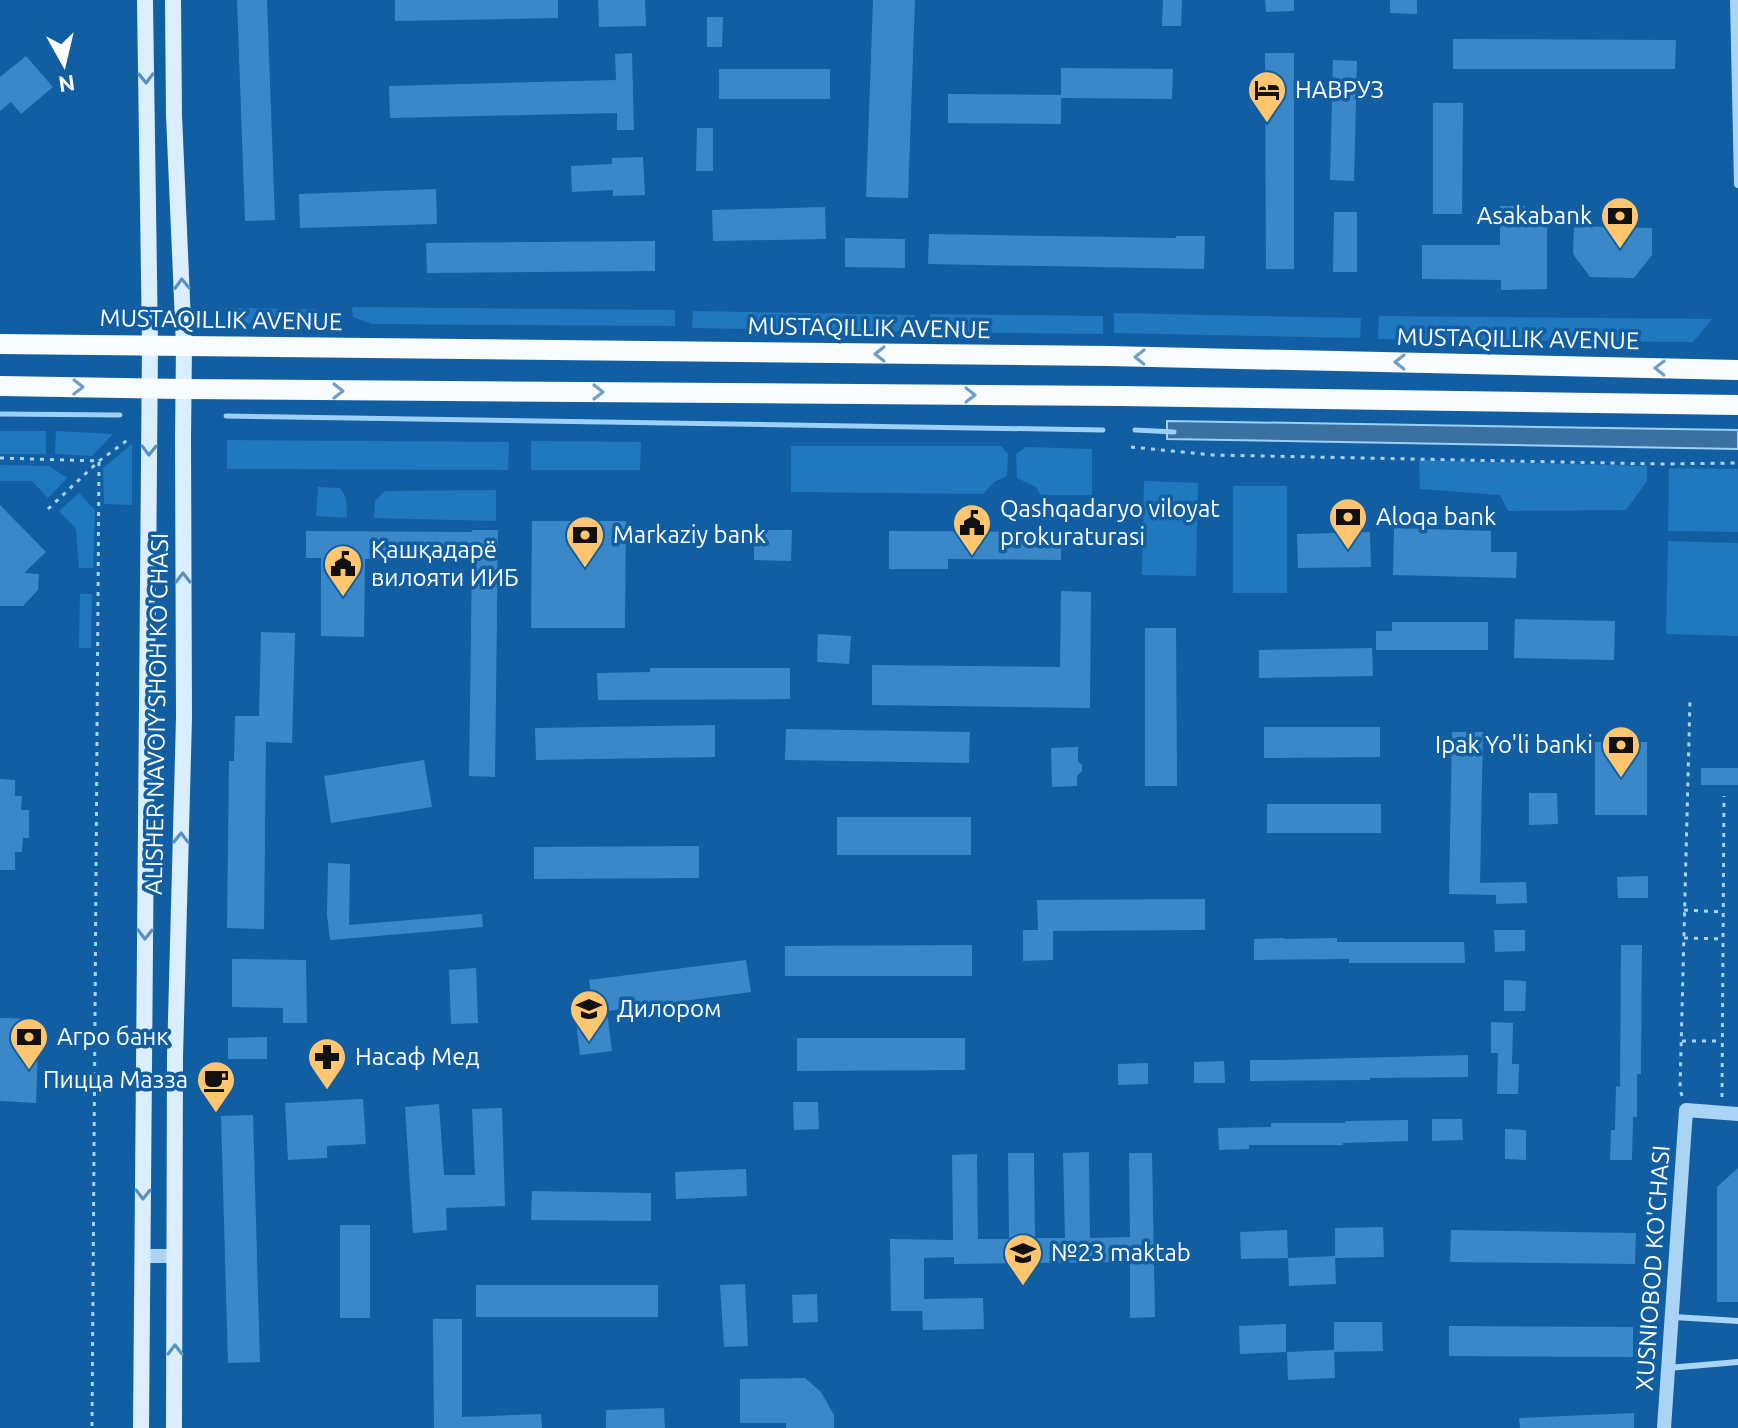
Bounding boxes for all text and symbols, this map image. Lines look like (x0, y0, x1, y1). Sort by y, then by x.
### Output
north arrow (24, 24, 104, 104)
hotel icon: НАВРУЗ (1246, 69, 1288, 124)
text: N (57, 71, 77, 98)
one-way arrow (137, 72, 155, 85)
place label: НАВРУЗ (1295, 76, 1384, 103)
bank icon: Asakabank (1599, 195, 1641, 250)
place label: Asakabank (1477, 202, 1592, 229)
one-way arrow (173, 277, 190, 290)
street label: MUSTAQILLIK AVENUE (99, 304, 343, 335)
street label: MUSTAQILLIK AVENUE (747, 312, 991, 343)
street label: MUSTAQILLIK AVENUE (1396, 323, 1640, 354)
one-way arrow (873, 345, 886, 362)
one-way arrow (1133, 348, 1146, 366)
one-way arrow (1393, 353, 1406, 370)
one-way arrow (1653, 359, 1666, 377)
one-way arrow (72, 379, 85, 396)
one-way arrow (332, 382, 345, 399)
one-way arrow (592, 384, 605, 401)
one-way arrow (964, 386, 977, 404)
one-way arrow (140, 444, 158, 457)
place label: Qashqadaryo viloyat prokuraturasi (1000, 495, 1220, 550)
bank icon: Aloqa bank (1327, 496, 1369, 551)
public building icon: Qashqadaryo viloyat prokuraturasi (951, 502, 993, 557)
place label: Aloqa bank (1376, 503, 1496, 530)
bank icon: Markaziy bank (564, 514, 606, 569)
place label: Markaziy bank (613, 521, 766, 548)
street label: ALISHER NAVOIY SHOH KO'CHASI (140, 533, 173, 895)
place label: Қашқадарё вилояти ИИБ (371, 536, 519, 591)
public building icon: Қашқадарё вилояти ИИБ (322, 543, 364, 598)
one-way arrow (174, 571, 192, 584)
bank icon: Ipak Yo'li banki (1600, 724, 1642, 779)
place label: Ipak Yo'li banki (1435, 731, 1593, 758)
one-way arrow (172, 831, 190, 844)
one-way arrow (136, 928, 154, 941)
school or university icon: Дилором (568, 988, 610, 1043)
place label: Дилором (617, 995, 722, 1022)
bank icon: Агро банк (8, 1016, 50, 1071)
place label: Агро банк (57, 1023, 169, 1050)
pharmacy icon: Насаф Мед (306, 1036, 348, 1091)
place label: Насаф Мед (355, 1043, 479, 1070)
cafe icon: Пицца Мазза (195, 1059, 237, 1114)
place label: Пицца Мазза (43, 1066, 188, 1093)
street label: XUSNIOBOD KO'CHASI (1630, 1144, 1675, 1392)
one-way arrow (134, 1188, 151, 1201)
school or university icon: №23 maktab (1002, 1232, 1044, 1287)
place label: №23 maktab (1051, 1239, 1191, 1266)
one-way arrow (166, 1343, 184, 1356)

